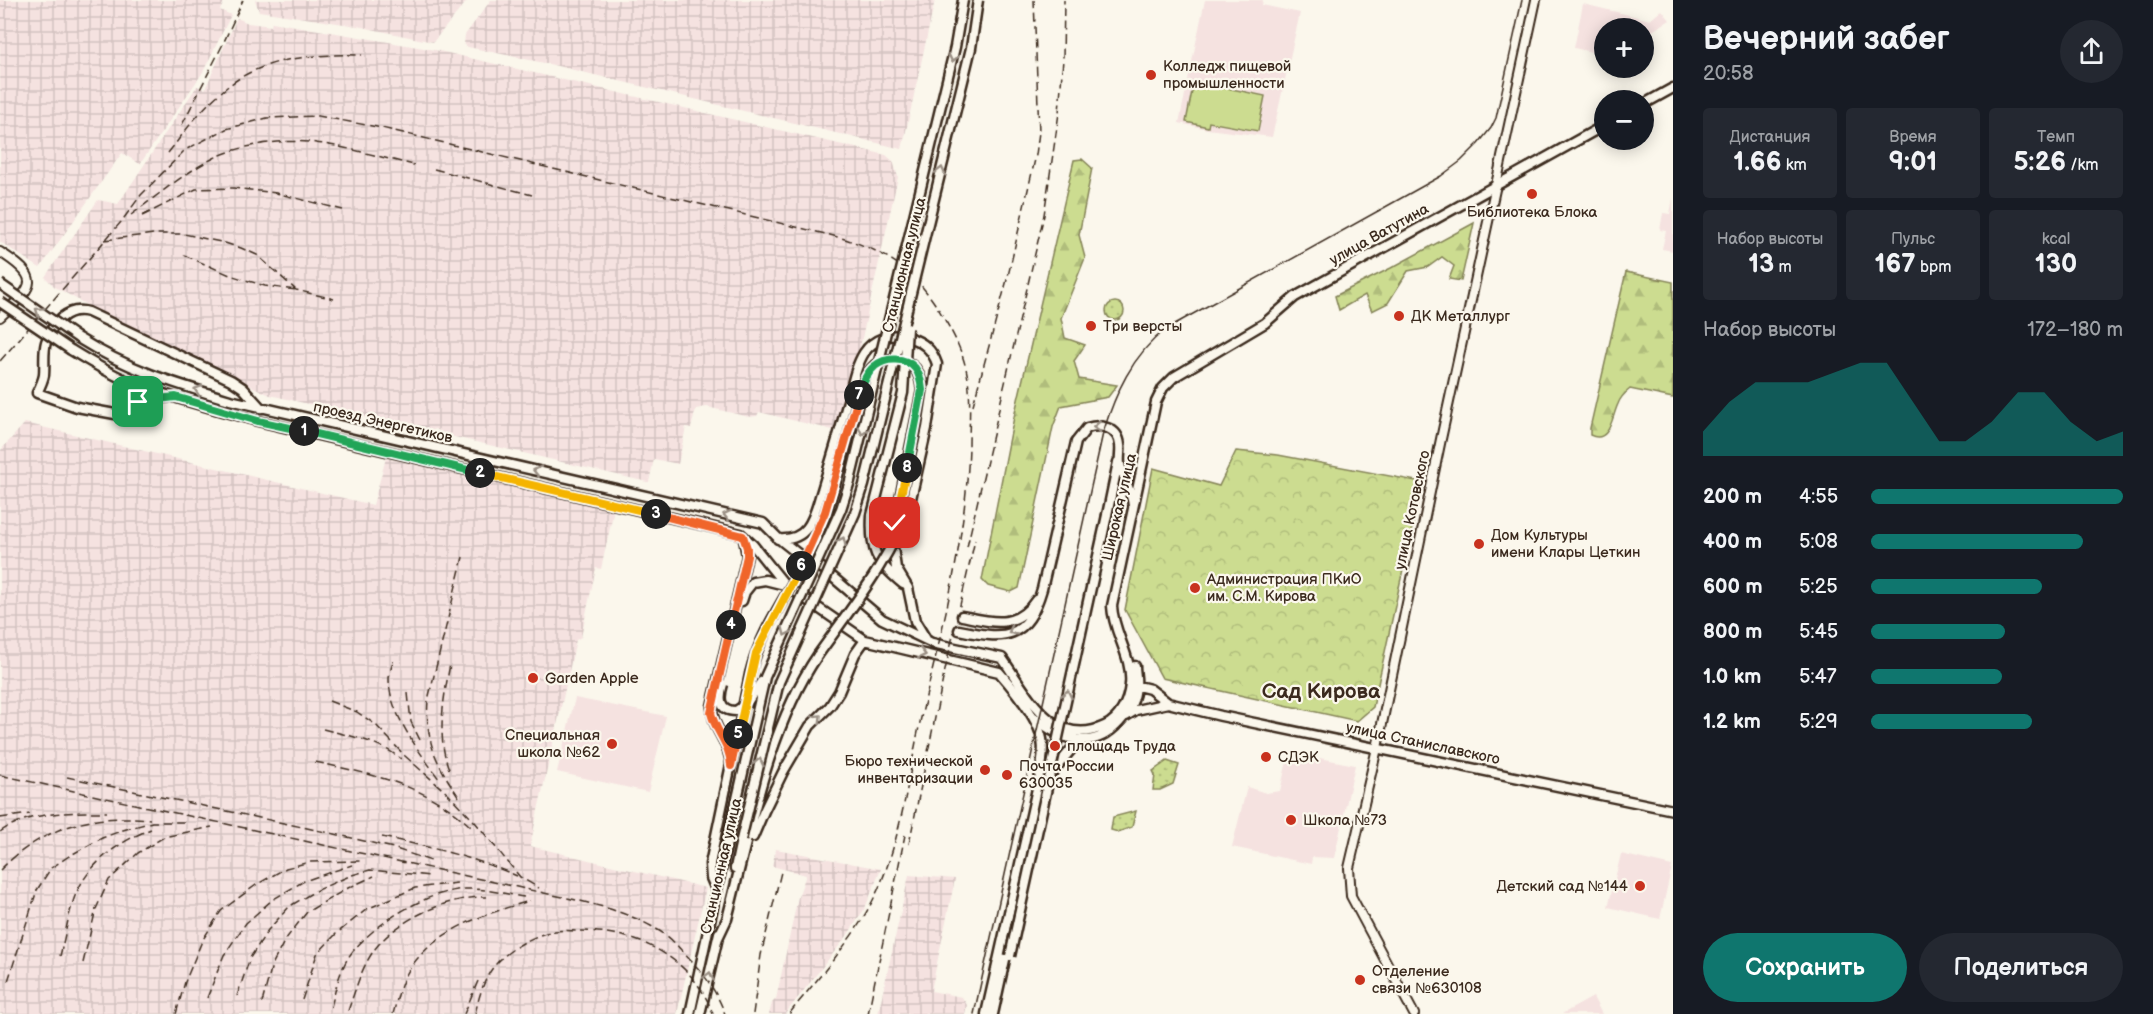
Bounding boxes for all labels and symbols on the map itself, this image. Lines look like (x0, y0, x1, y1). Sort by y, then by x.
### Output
one-way arrow (947, 52, 960, 62)
place label: Колледж пищевой промышленности (1163, 57, 1291, 93)
marker: Колледж пищевой промышленности (1144, 68, 1158, 82)
one-way arrow (934, 166, 947, 176)
marker: Библиотека Блока (1525, 187, 1539, 201)
street label: Станционная улица (878, 195, 931, 335)
street label: улица Ватутина (1326, 199, 1432, 270)
place label: Библиотека Блока (1467, 203, 1597, 222)
one-way arrow (35, 307, 46, 318)
place label: ДК Металлург (1411, 307, 1510, 326)
marker: ДК Металлург (1392, 309, 1406, 323)
place label: Три версты (1103, 317, 1182, 336)
marker: Три версты (1084, 319, 1098, 333)
pin (112, 376, 163, 427)
pin: 7 (844, 380, 874, 410)
one-way arrow (193, 385, 204, 398)
street label: проезд Энергетиков (311, 397, 454, 448)
pin: 1 (289, 416, 319, 446)
one-way arrow (1092, 421, 1101, 434)
one-way arrow (857, 426, 870, 436)
street label: улица Котовского (1391, 449, 1434, 571)
street label: Широкая улица (1098, 451, 1141, 563)
pin: 8 (892, 453, 922, 483)
pin: 2 (465, 458, 495, 488)
one-way arrow (532, 466, 542, 479)
pin (869, 497, 920, 548)
pin: 3 (641, 499, 671, 529)
one-way arrow (722, 510, 732, 523)
place label: Дом Культуры имени Клары Цеткин (1491, 526, 1641, 562)
one-way arrow (835, 537, 847, 548)
marker: Дом Культуры имени Клары Цеткин (1472, 537, 1486, 551)
pin: 6 (786, 551, 816, 581)
place label: Администрация ПКиО им. С.М. Кирова (1206, 570, 1362, 606)
marker: Администрация ПКиО им. С.М. Кирова (1188, 581, 1202, 595)
pin: 4 (716, 610, 746, 640)
one-way arrow (1007, 624, 1018, 636)
one-way arrow (781, 626, 793, 637)
one-way arrow (917, 647, 927, 660)
place label: Garden Apple (545, 669, 639, 688)
marker: Garden Apple (526, 671, 540, 685)
district label: Сад Кирова (1262, 679, 1381, 704)
one-way arrow (1060, 689, 1073, 699)
one-way arrow (811, 714, 822, 725)
street label: улица Станиславского (1344, 718, 1502, 769)
pin: 5 (723, 719, 753, 749)
place label: Специальная школа №62 (505, 726, 600, 762)
marker: Специальная школа №62 (605, 737, 619, 751)
place label: площадь Труда (1067, 737, 1176, 756)
marker: площадь Труда (1048, 739, 1062, 753)
place label: СДЭК (1278, 748, 1319, 767)
marker: СДЭК (1259, 750, 1273, 764)
place label: Бюро технической инвентаризации (845, 752, 973, 788)
one-way arrow (752, 757, 765, 767)
place label: Почта России 630035 (1019, 757, 1114, 793)
marker: Бюро технической инвентаризации (978, 763, 992, 777)
marker: Почта России 630035 (1000, 768, 1014, 782)
street label: Станционная улица (697, 796, 746, 936)
place label: Школа №73 (1303, 811, 1387, 830)
marker: Школа №73 (1284, 813, 1298, 827)
place label: Детский сад №144 (1496, 877, 1628, 896)
marker: Детский сад №144 (1633, 879, 1647, 893)
place label: Отделение связи №630108 (1372, 962, 1482, 998)
one-way arrow (701, 971, 714, 981)
marker: Отделение связи №630108 (1353, 973, 1367, 987)

